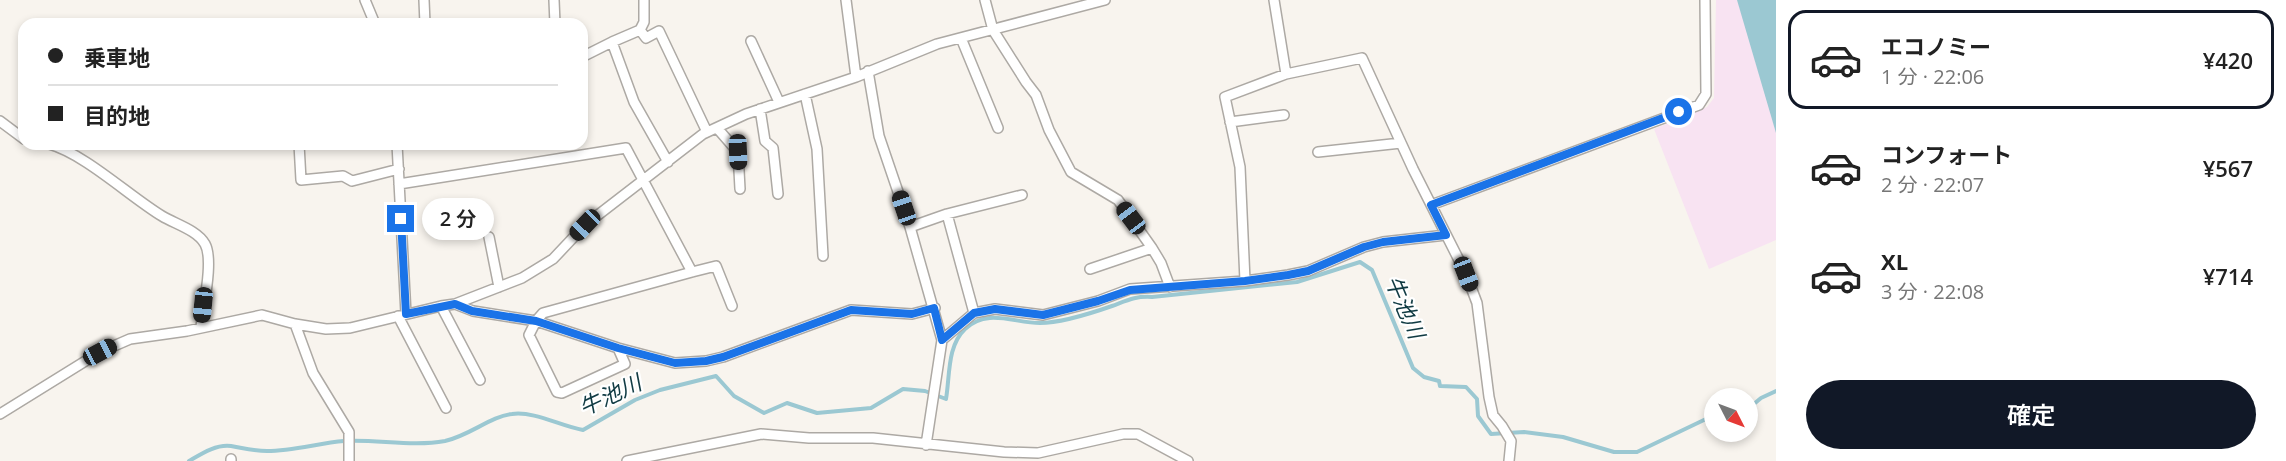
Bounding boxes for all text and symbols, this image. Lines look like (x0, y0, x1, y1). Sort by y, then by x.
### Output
text: エコノミー (1881, 31, 1991, 61)
icon: car (1809, 33, 1863, 87)
text: 乗車地 (84, 42, 150, 72)
text: ¥420 (2203, 45, 2253, 75)
text: 1 分 · 22:06 (1881, 63, 1984, 90)
route start (1665, 98, 1692, 125)
text: 目的地 (84, 100, 150, 130)
car (728, 134, 748, 170)
text: コンフォート (1881, 139, 2012, 169)
icon: car (1809, 141, 1863, 195)
text: ¥567 (2203, 153, 2253, 183)
text: 2 分 · 22:07 (1881, 171, 1984, 198)
car (890, 188, 918, 228)
callout: 2 分 (422, 198, 494, 240)
car (1113, 198, 1149, 238)
route end (387, 205, 414, 232)
text: 2 分 (440, 205, 476, 232)
car (566, 206, 604, 244)
text: XL (1881, 246, 1908, 276)
icon: car (1809, 249, 1863, 303)
car (1451, 254, 1481, 294)
text: ¥714 (2203, 261, 2253, 291)
water label: 牛池川 (1379, 270, 1433, 345)
text: 3 分 · 22:08 (1881, 278, 1984, 305)
car (192, 286, 214, 324)
car (80, 336, 120, 368)
water label: 牛池川 (573, 366, 648, 422)
button: 確定 (1806, 380, 2256, 449)
north arrow (1704, 388, 1758, 442)
map controls (1704, 388, 1758, 442)

